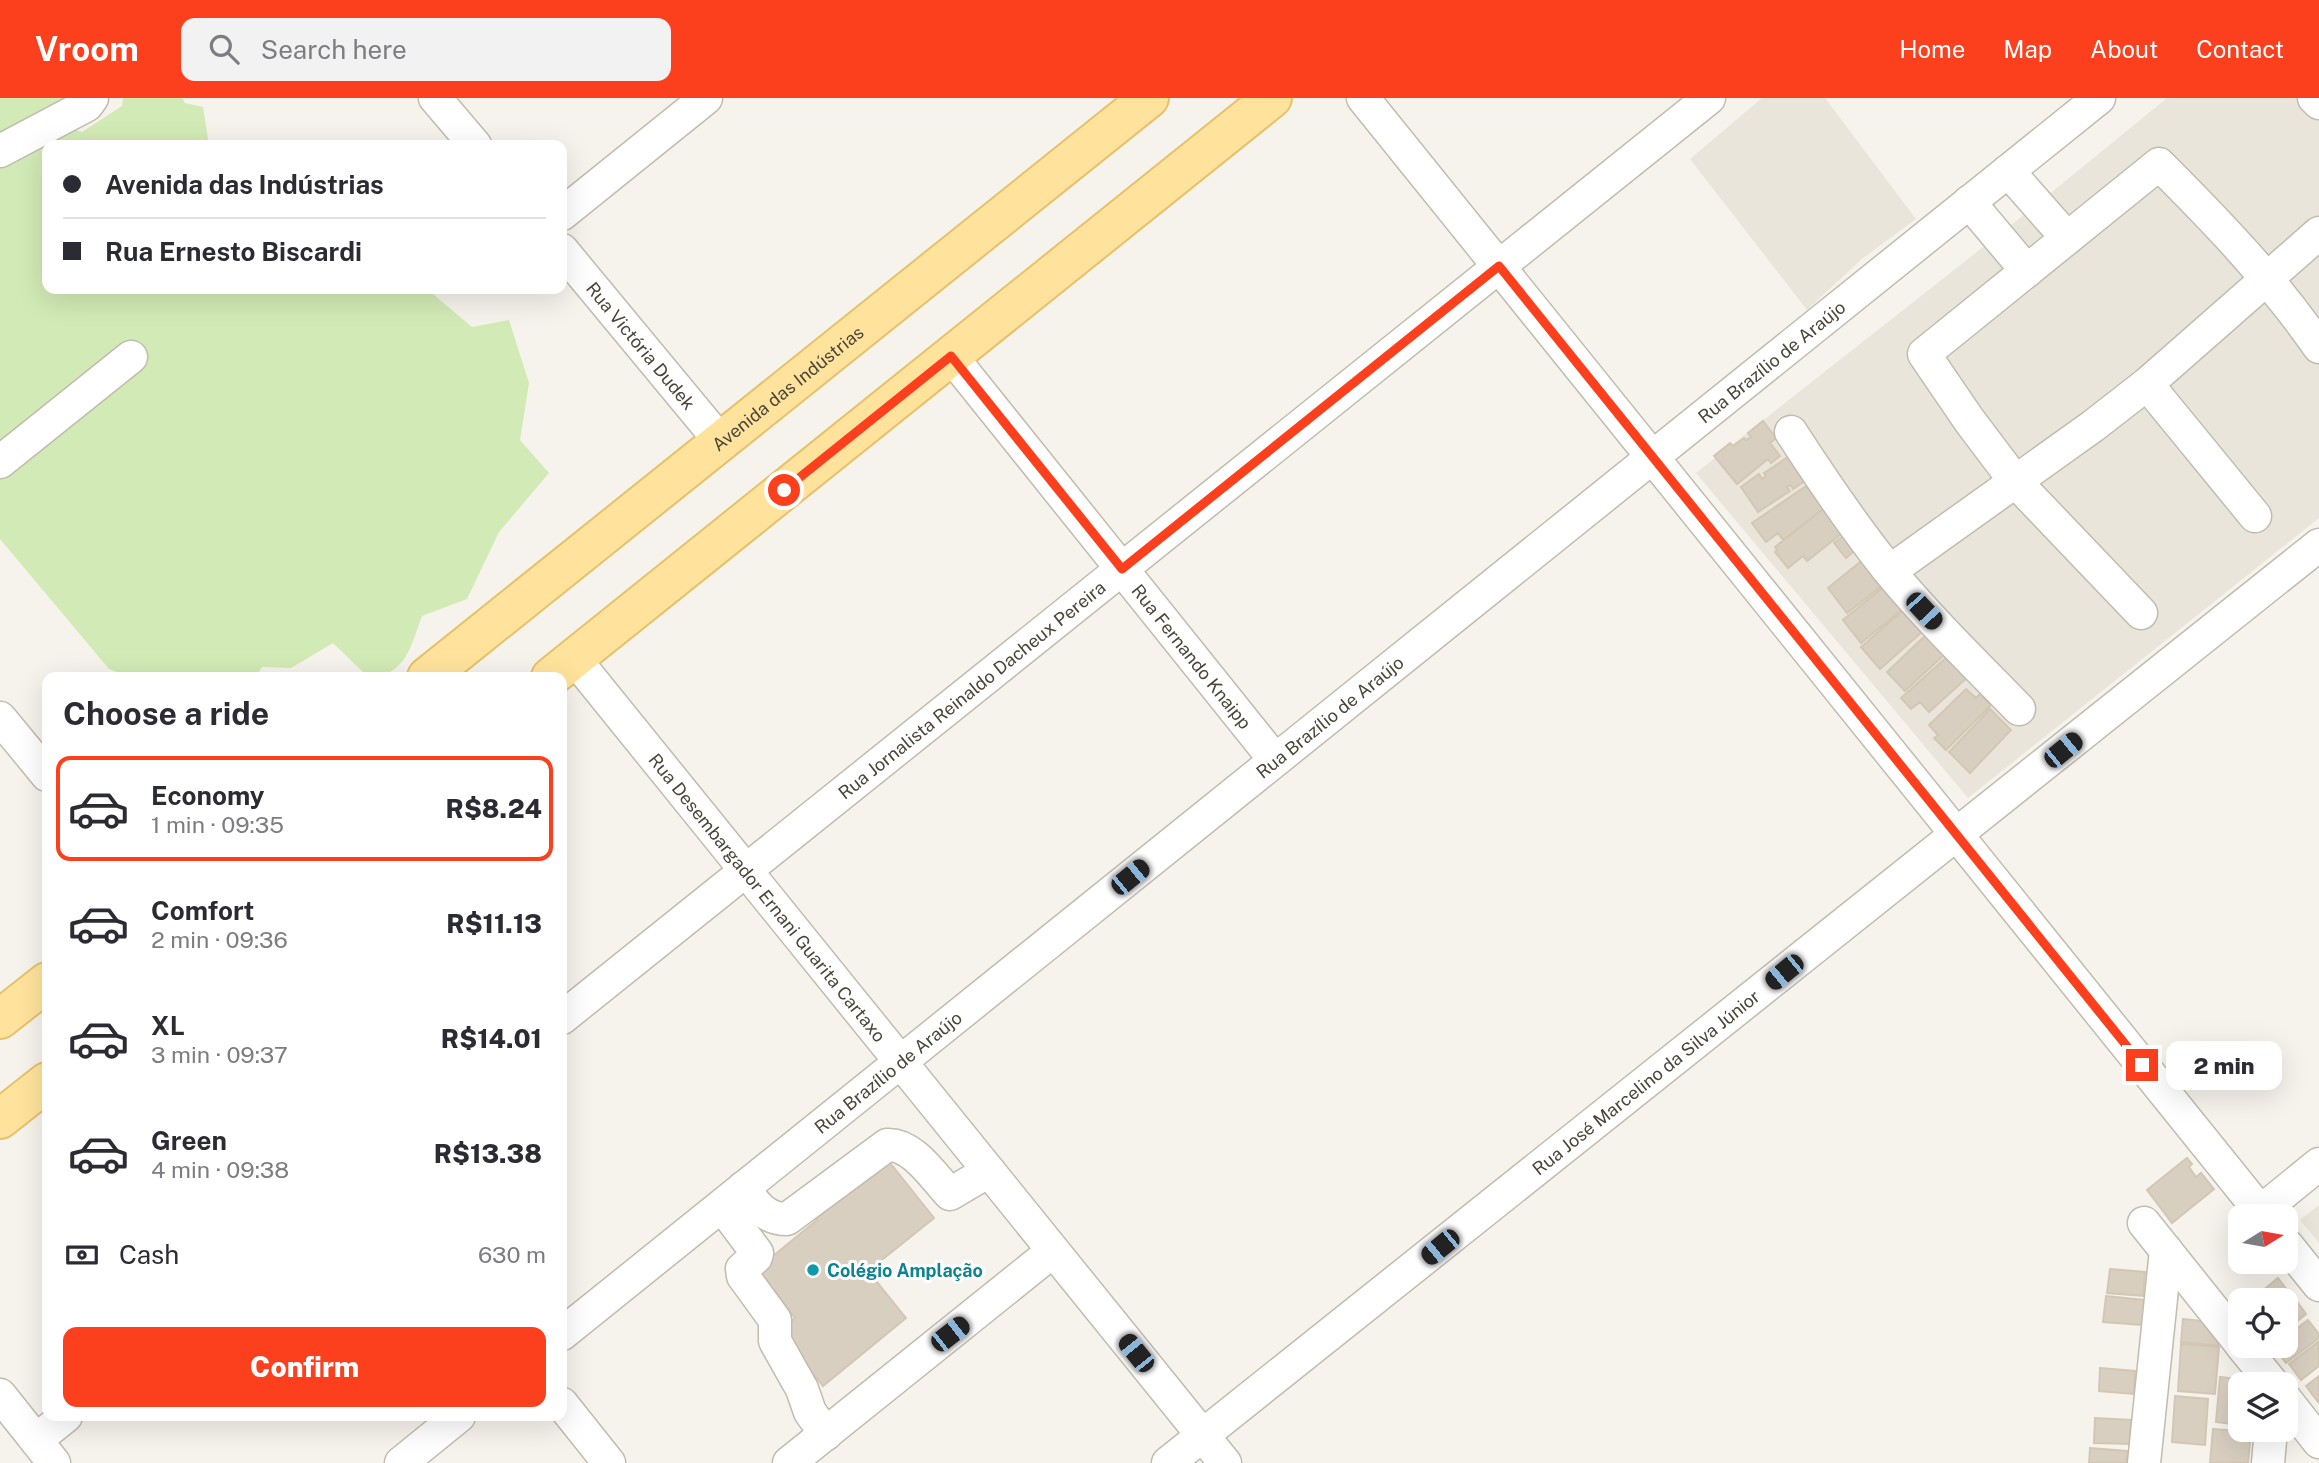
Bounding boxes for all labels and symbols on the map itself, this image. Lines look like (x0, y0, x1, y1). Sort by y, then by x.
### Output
street label: Rua Victória Dudek (582, 278, 700, 414)
street label: Rua Brazílio de Araújo (1694, 296, 1849, 427)
street label: Avenida das Indústrias (708, 321, 867, 455)
route start (768, 474, 800, 506)
street label: Rua Jornalista Reinaldo Dacheux Pereira (834, 576, 1109, 803)
street label: Rua Fernando Knaipp (1128, 580, 1256, 733)
car (1902, 588, 1947, 634)
street label: Rua Brazílio de Araújo (1252, 651, 1407, 782)
car (2041, 729, 2086, 771)
street label: Rua Desembargador Ernani Guarita Cartaxo (645, 749, 890, 1046)
car (1108, 856, 1153, 898)
car (1762, 951, 1807, 993)
street label: Rua José Marcelino da Silva Júnior (1528, 985, 1763, 1179)
street label: Rua Brazílio de Araújo (810, 1007, 966, 1138)
callout: 2 min (2166, 1040, 2282, 1090)
route end (2126, 1049, 2158, 1081)
north arrow (2228, 1204, 2298, 1274)
car (1418, 1226, 1463, 1268)
place label: Colégio Amplação (827, 1260, 983, 1281)
marker: Colégio Amplação (805, 1262, 821, 1278)
car (927, 1313, 974, 1355)
car (1115, 1330, 1158, 1376)

